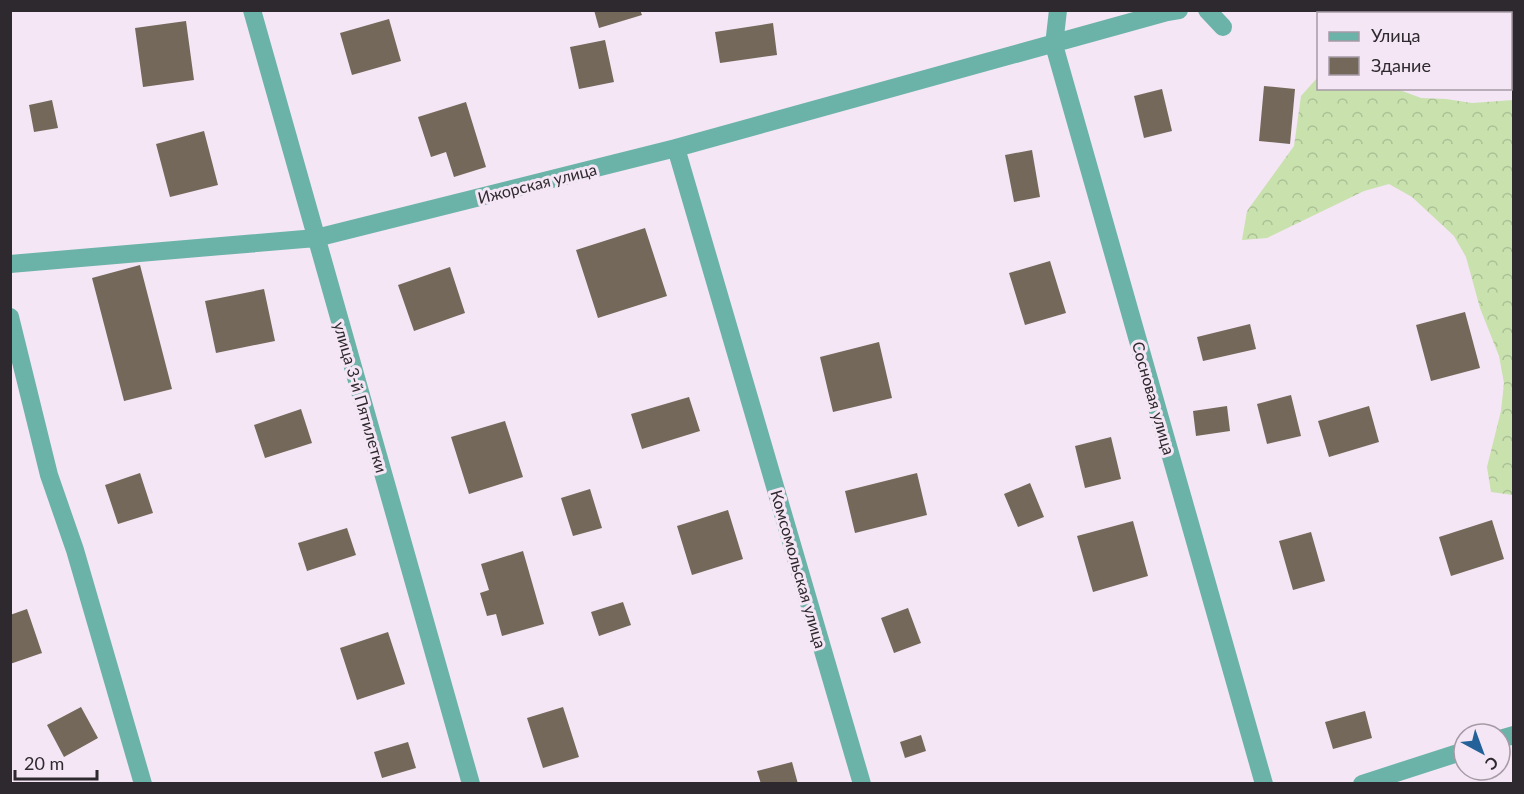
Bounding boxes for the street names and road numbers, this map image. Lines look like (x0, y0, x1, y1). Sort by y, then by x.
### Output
street label: Ижорская улица (476, 159, 598, 207)
street label: улица 3-й Пятилетки (330, 319, 392, 475)
street label: Сосновая улица (1129, 339, 1179, 457)
street label: Комсомольская улица (767, 488, 831, 650)

